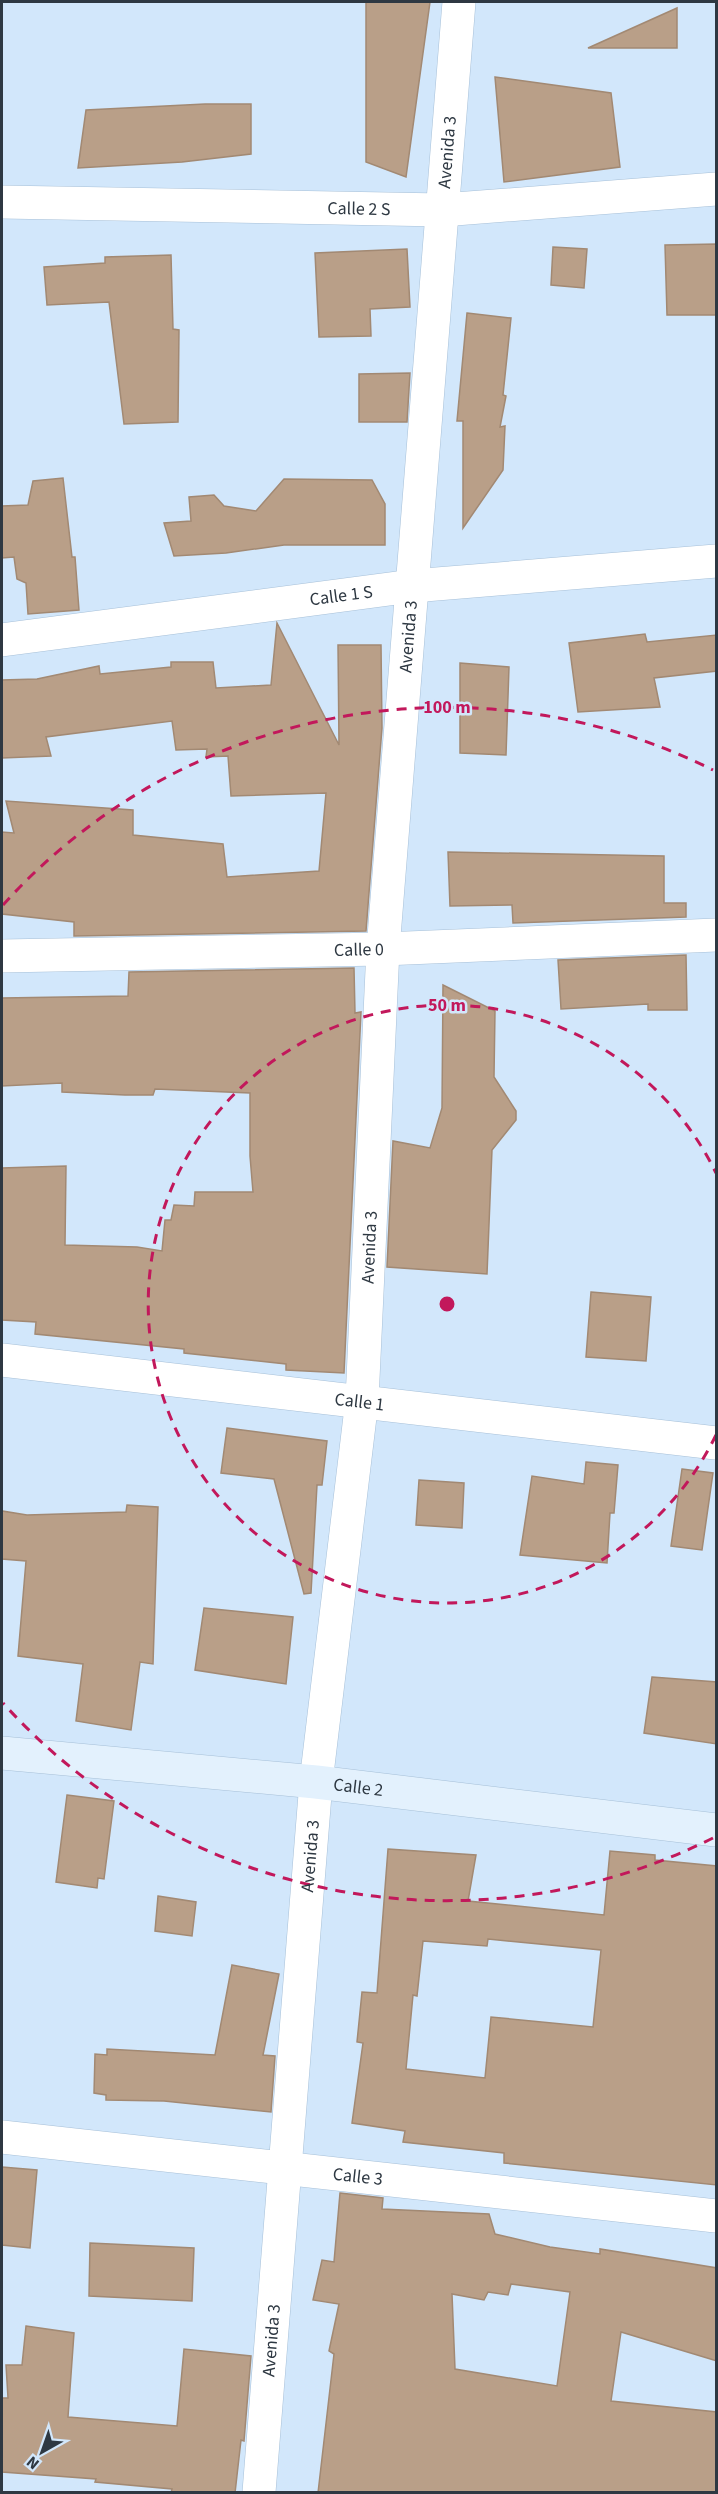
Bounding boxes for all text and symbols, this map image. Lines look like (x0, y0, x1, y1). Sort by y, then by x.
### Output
street label: Avenida 3 (432, 115, 462, 189)
street label: Calle 2 S (327, 195, 391, 222)
street label: Calle 1 S (308, 579, 374, 612)
street label: Avenida 3 (393, 599, 423, 674)
text: 100 m (423, 695, 471, 720)
street label: Calle 0 (334, 936, 384, 962)
text: 50 m (428, 993, 466, 1018)
street label: Avenida 3 (355, 1210, 383, 1284)
centre of rings (437, 1294, 457, 1314)
street label: Calle 1 (333, 1386, 386, 1417)
street label: Calle 2 (332, 1772, 385, 1802)
street label: Avenida 3 (295, 1819, 325, 1893)
street label: Calle 3 (332, 2161, 384, 2192)
street label: Avenida 3 (256, 2303, 287, 2378)
north arrow (12, 2422, 72, 2482)
text: N (22, 2451, 44, 2475)

